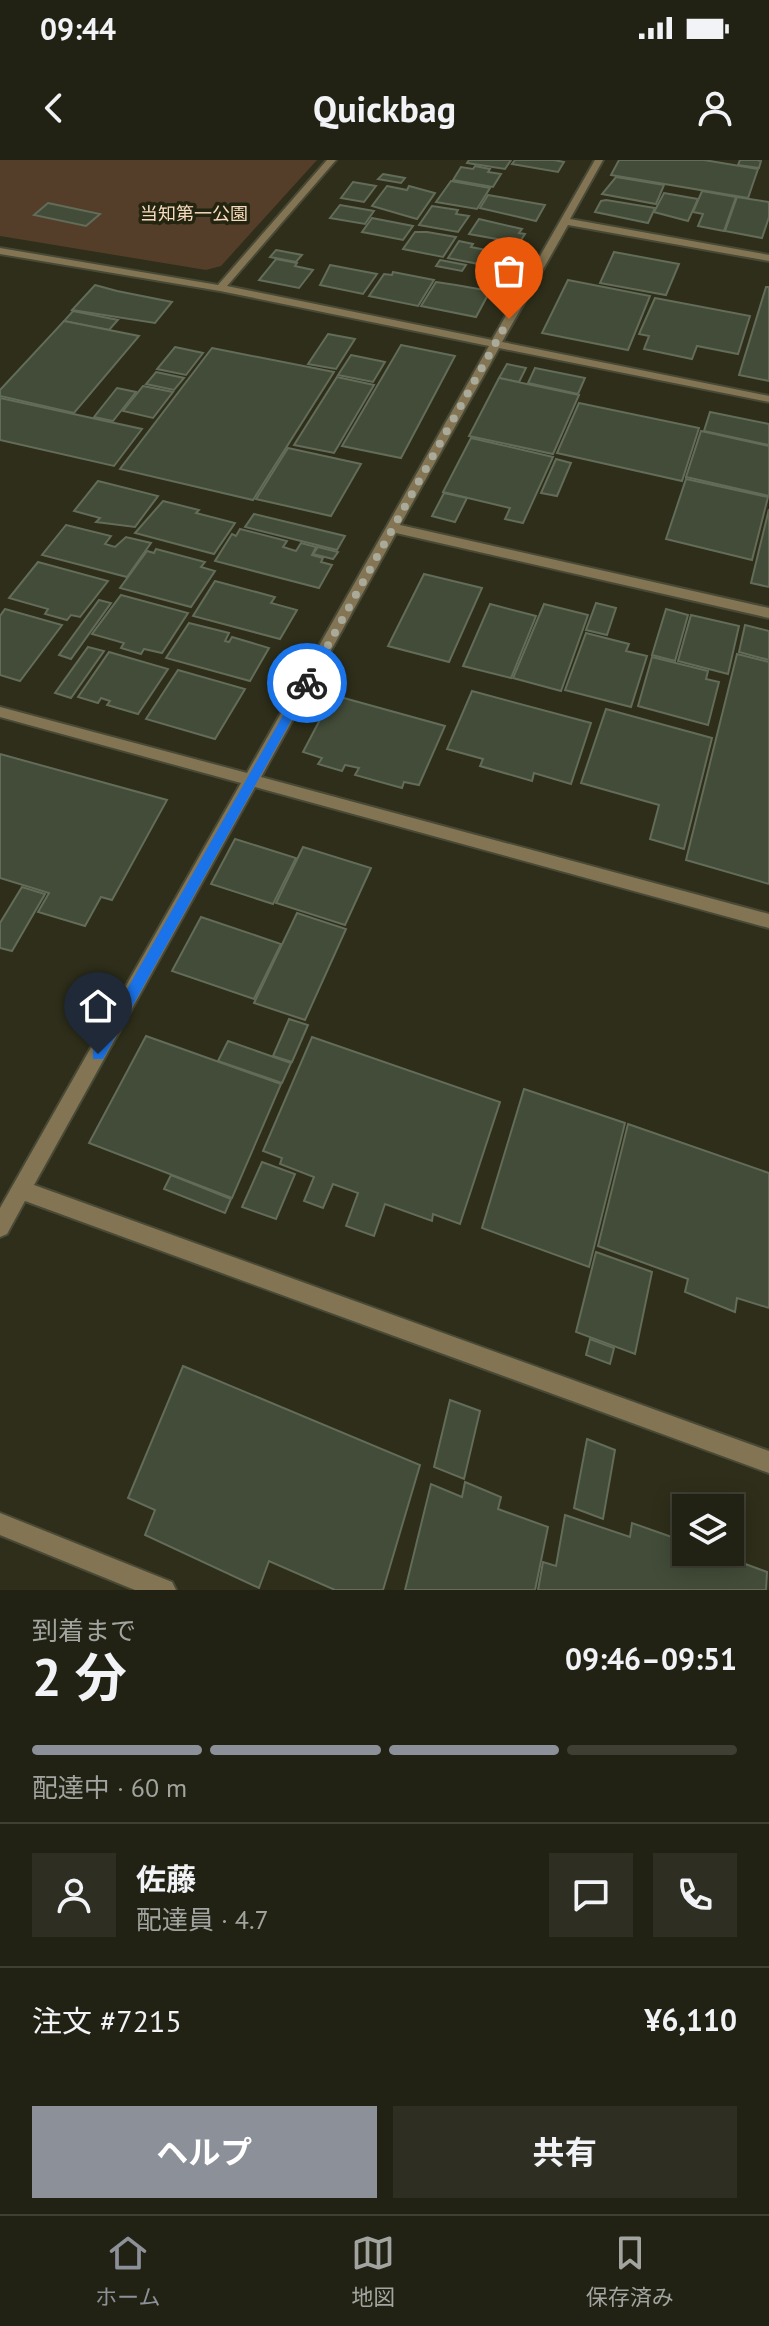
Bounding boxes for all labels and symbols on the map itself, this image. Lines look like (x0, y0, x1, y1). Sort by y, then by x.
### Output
park label: 当知第一公園 (140, 202, 248, 225)
pin (475, 237, 543, 319)
courier (267, 643, 347, 723)
pin (64, 972, 132, 1054)

